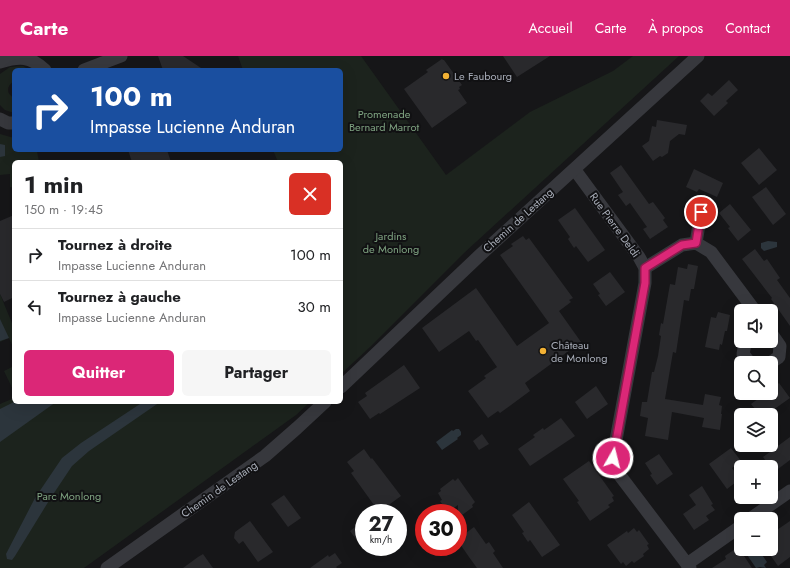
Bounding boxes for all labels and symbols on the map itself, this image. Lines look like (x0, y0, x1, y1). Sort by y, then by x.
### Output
place label: Le Faubourg (454, 68, 512, 84)
marker: Le Faubourg (441, 71, 451, 81)
park label: Promenade Bernard Marrot (349, 106, 419, 135)
street label: Chemin de Lestang (479, 184, 557, 256)
street label: Rue Pierre Deldi (586, 189, 644, 261)
pin (684, 195, 718, 229)
park label: Jardins de Monlong (363, 228, 419, 257)
place label: Château de Monlong (551, 337, 608, 366)
marker: Château de Monlong (538, 346, 548, 356)
position arrow (592, 437, 634, 479)
street label: Chemin de Lestang (178, 457, 260, 521)
park label: Parc Monlong (37, 488, 101, 504)
speed limit sign: 30 (415, 504, 467, 556)

